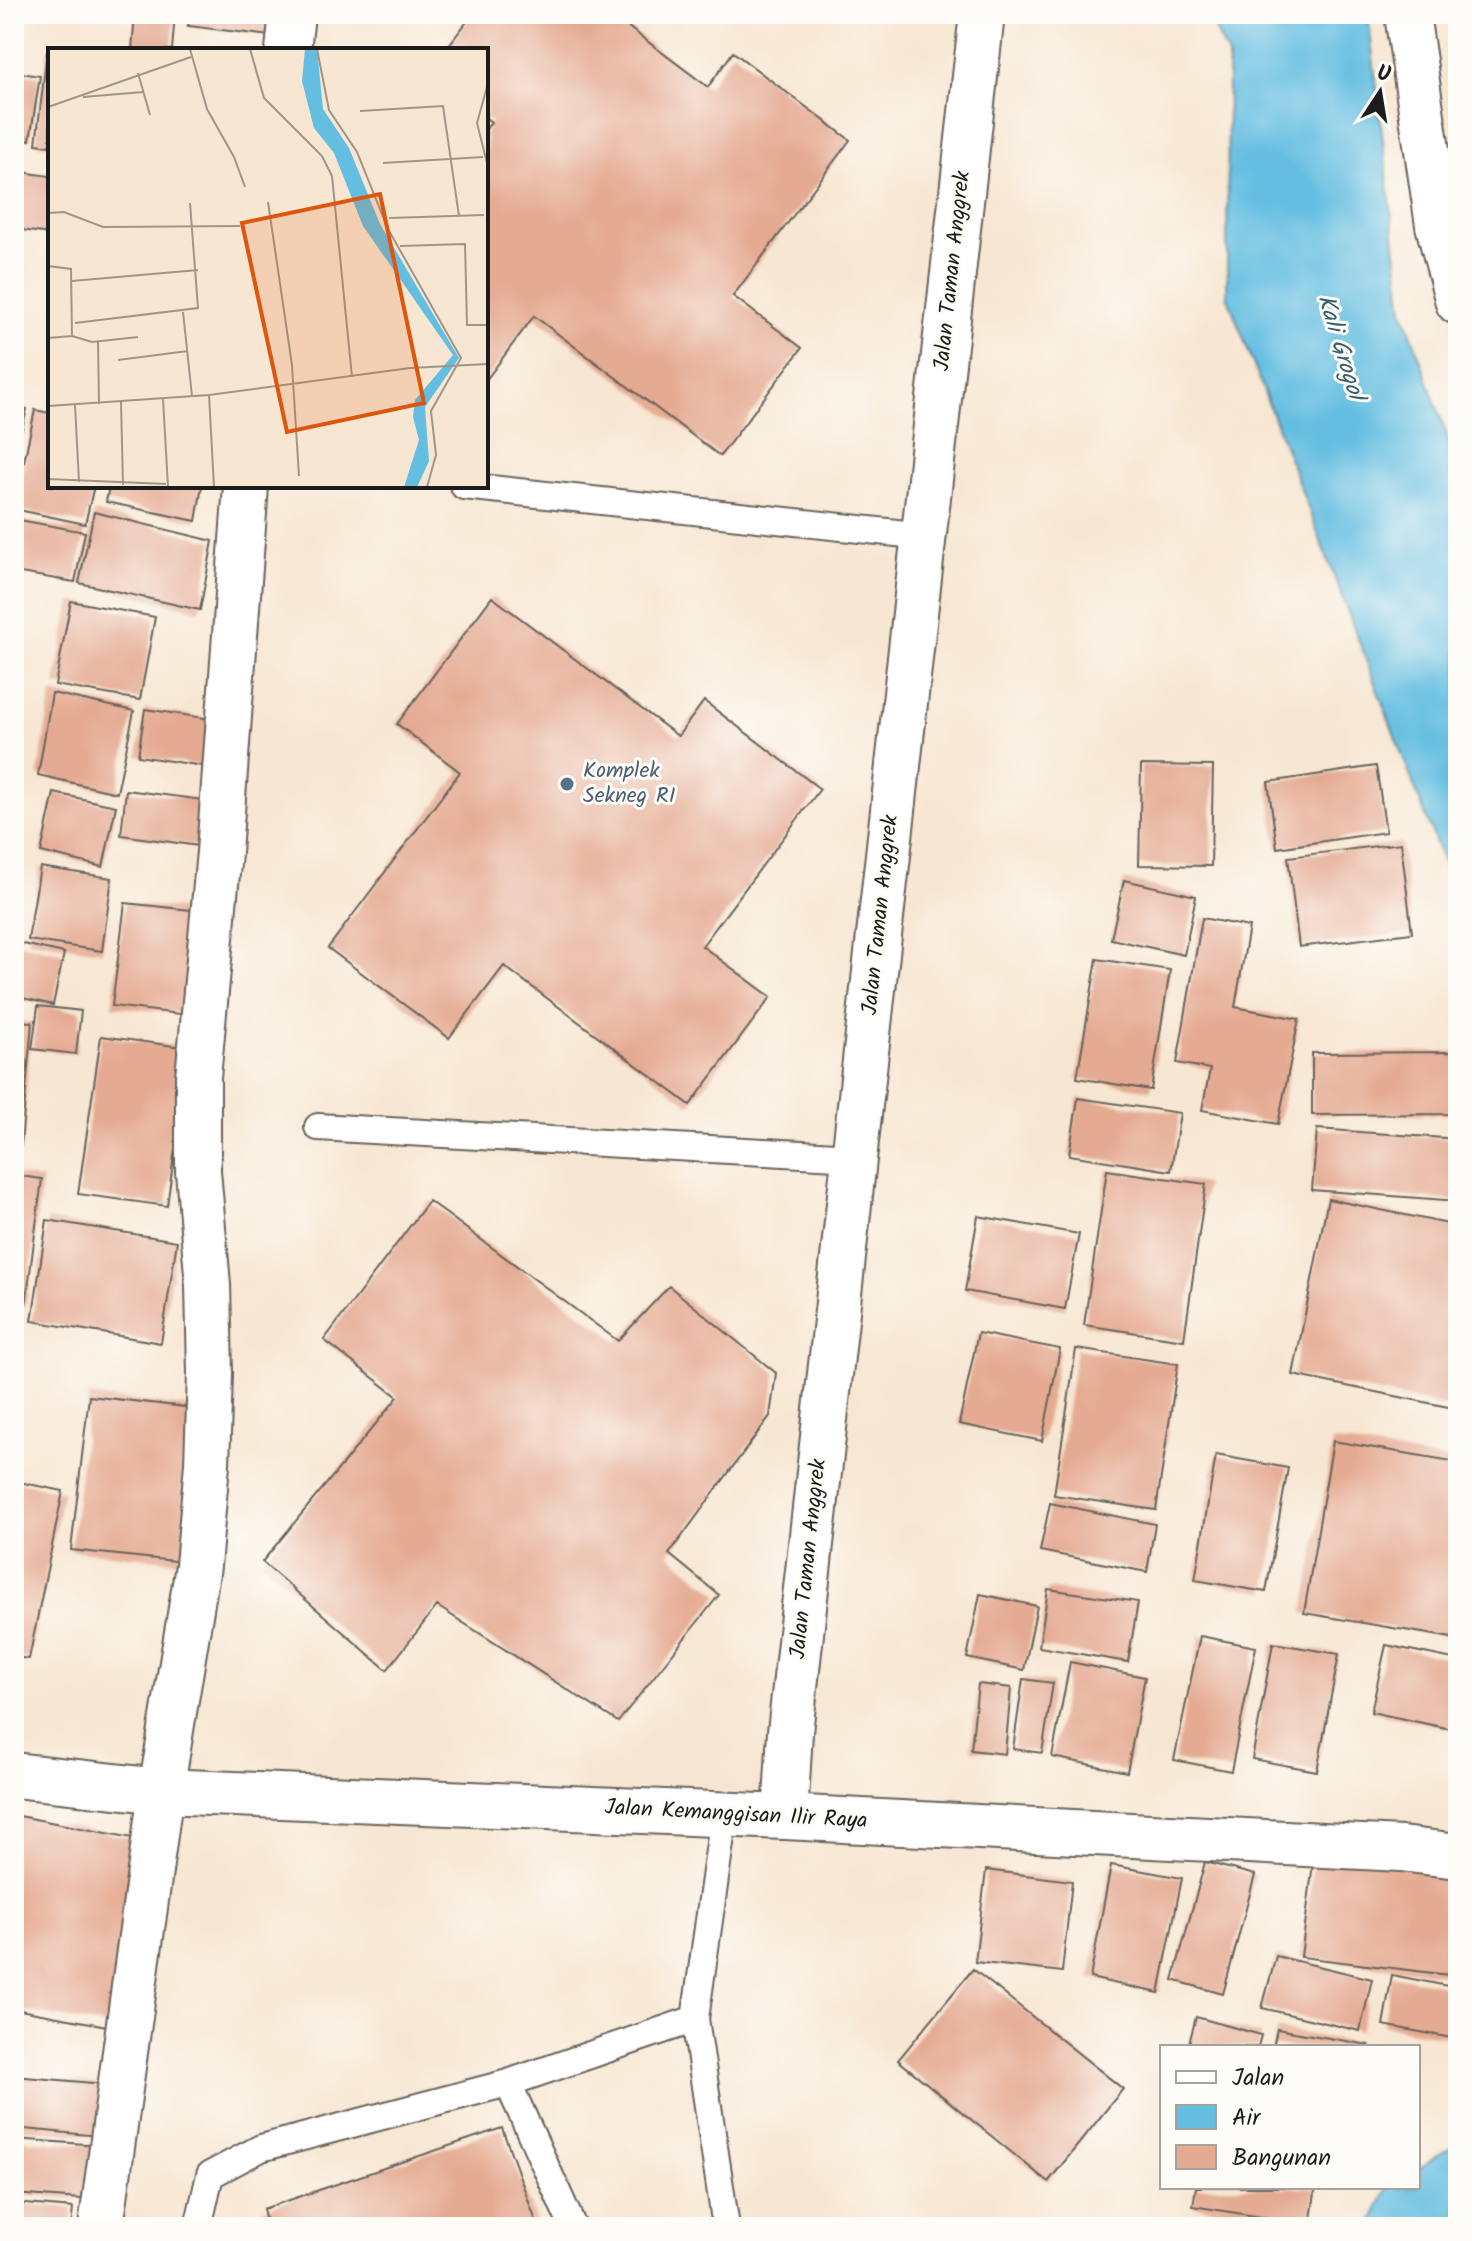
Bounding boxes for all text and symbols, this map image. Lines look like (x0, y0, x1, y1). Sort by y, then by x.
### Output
inset map (48, 48, 488, 488)
north arrow (1340, 52, 1420, 132)
text: U (1374, 56, 1394, 93)
street label: Jalan Taman Anggrek (925, 169, 981, 373)
water label: Kali Grogol (1306, 290, 1376, 408)
place label: Komplek Sekneg RI (583, 754, 675, 814)
marker: Komplek Sekneg RI (558, 775, 576, 793)
street label: Jalan Taman Anggrek (853, 813, 909, 1017)
street label: Jalan Taman Anggrek (781, 1457, 837, 1661)
street label: Jalan Kemanggisan Ilir Raya (604, 1791, 868, 1839)
legend (1160, 2045, 1420, 2189)
text: Jalan (1232, 2059, 1284, 2098)
text: Air (1232, 2099, 1262, 2138)
text: Bangunan (1232, 2139, 1331, 2178)

